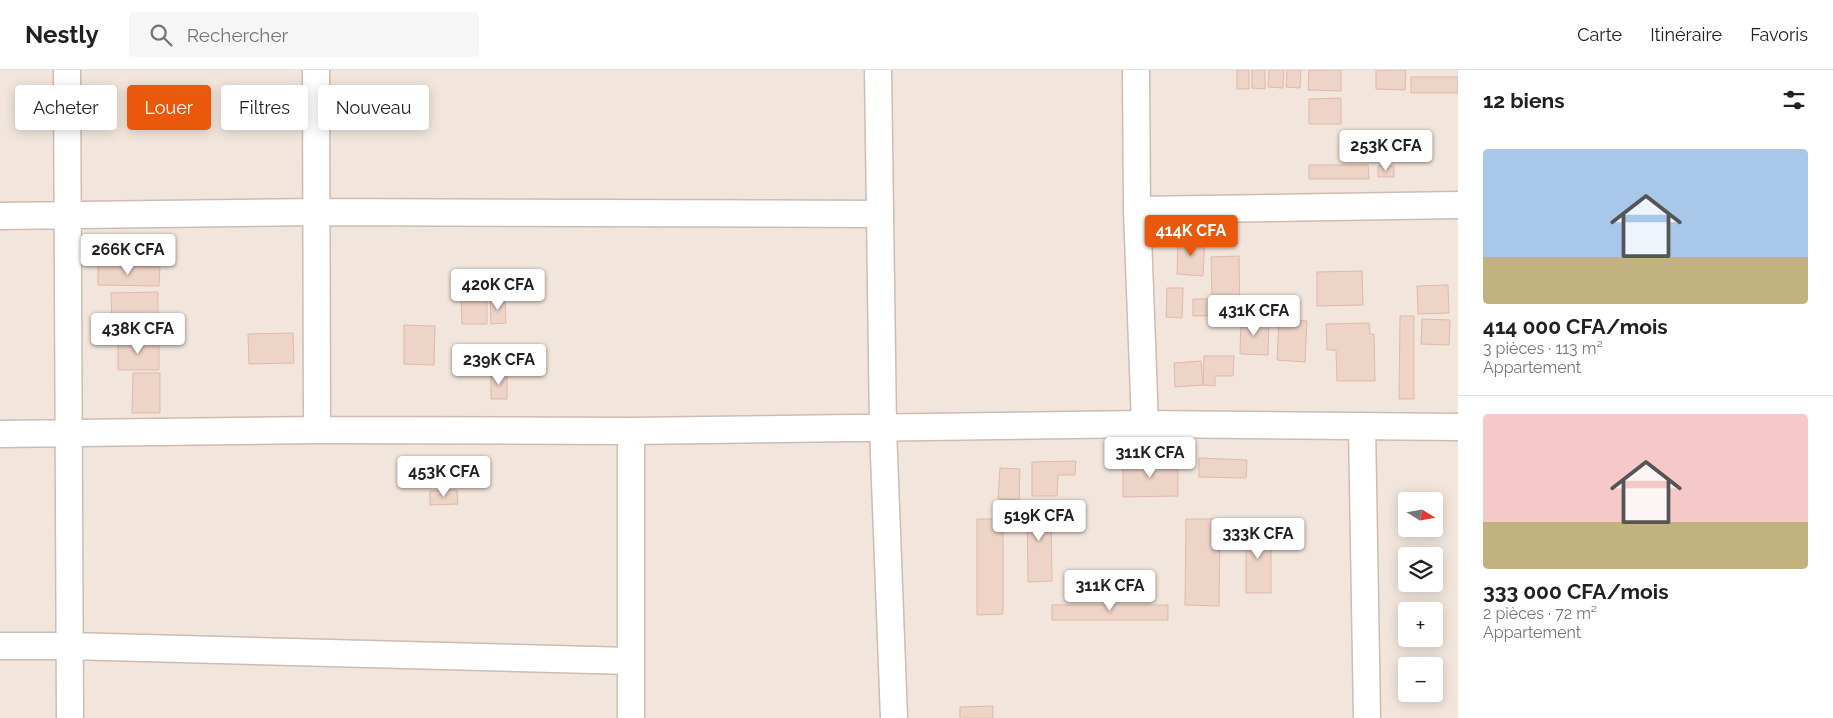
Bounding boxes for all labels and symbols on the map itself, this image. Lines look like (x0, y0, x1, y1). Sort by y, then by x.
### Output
pin: 253K CFA (1334, 129, 1438, 172)
pin: 414K CFA (1139, 214, 1243, 257)
pin: 266K CFA (76, 234, 180, 276)
pin: 420K CFA (446, 268, 550, 311)
pin: 431K CFA (1202, 294, 1306, 337)
pin: 438K CFA (86, 312, 190, 355)
pin: 239K CFA (447, 344, 551, 386)
pin: 311K CFA (1098, 436, 1202, 479)
pin: 453K CFA (392, 456, 496, 498)
north arrow (1398, 492, 1442, 538)
pin: 519K CFA (987, 500, 1091, 542)
pin: 333K CFA (1206, 518, 1310, 560)
pin: 311K CFA (1058, 570, 1162, 612)

